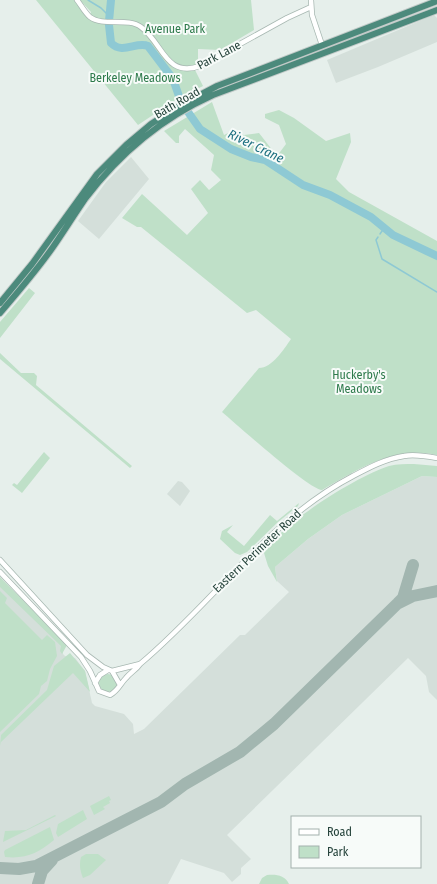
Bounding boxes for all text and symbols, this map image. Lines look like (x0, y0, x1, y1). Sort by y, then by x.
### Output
park label: Avenue Park (145, 22, 205, 36)
street label: Park Lane (195, 38, 243, 72)
park label: Berkeley Meadows (89, 71, 181, 85)
street label: Bath Road (152, 84, 202, 122)
water label: River Crane (226, 126, 286, 166)
park label: Huckerby's Meadows (332, 368, 386, 396)
street label: Eastern Perimeter Road (210, 507, 304, 595)
legend (291, 816, 421, 868)
text: Road (327, 825, 352, 839)
text: Park (327, 845, 349, 859)

